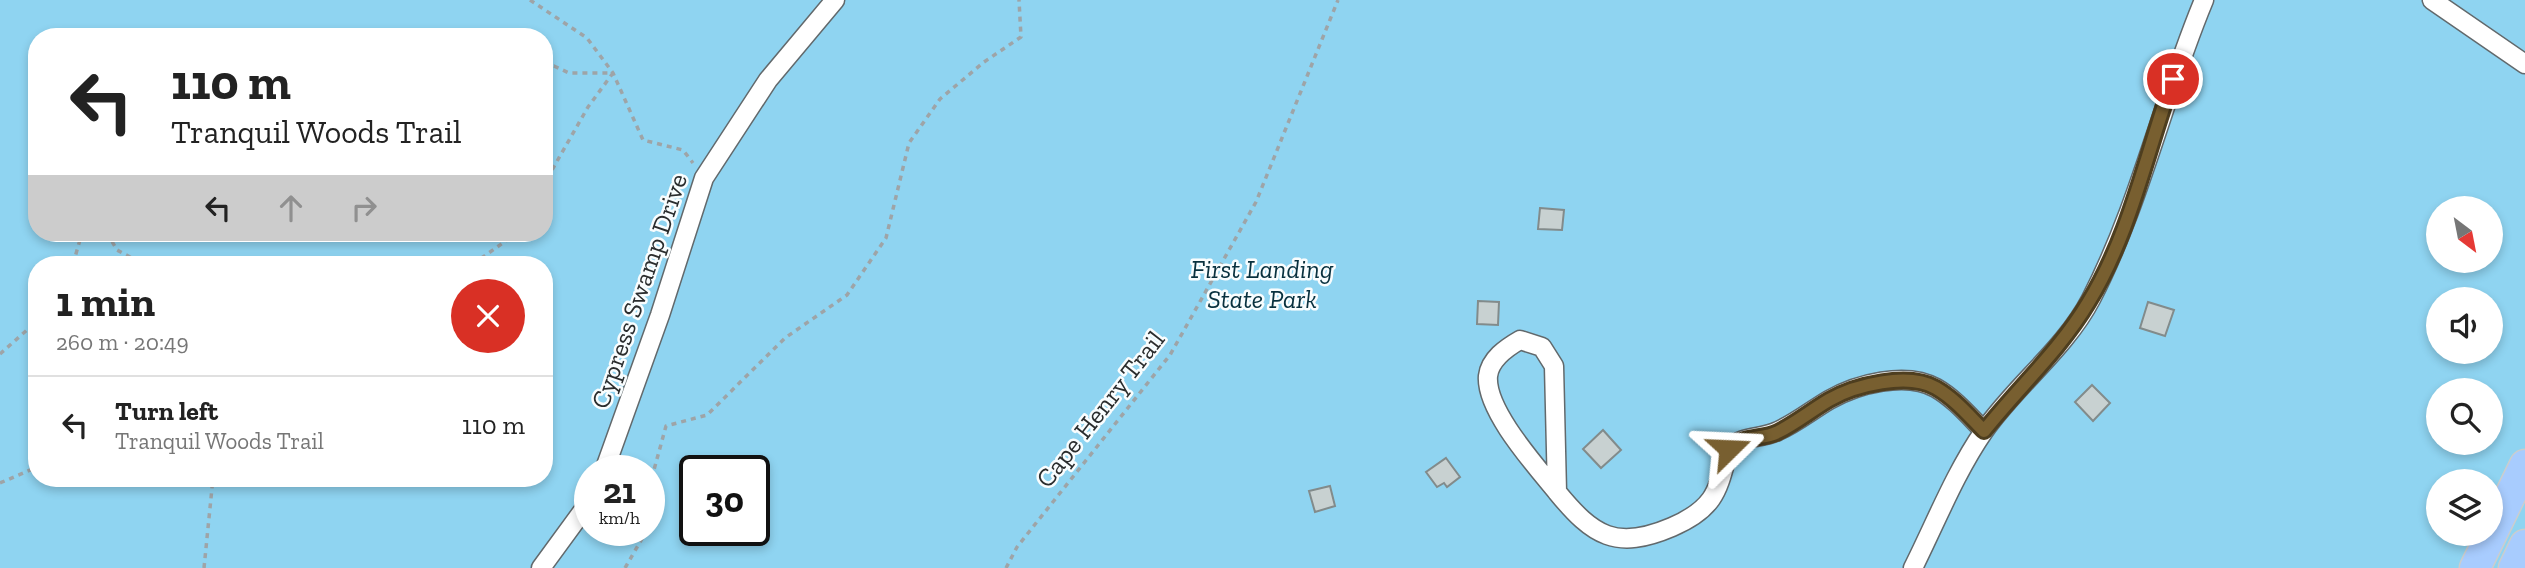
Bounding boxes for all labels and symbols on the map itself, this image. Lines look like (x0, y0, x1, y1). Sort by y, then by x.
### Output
pin (2143, 49, 2203, 109)
street label: Cypress Swamp Drive (584, 169, 694, 413)
north arrow (2426, 196, 2502, 273)
park label: First Landing State Park (1191, 253, 1334, 315)
street label: Cape Henry Trail (1029, 324, 1171, 494)
position arrow (1692, 412, 1766, 486)
speed limit sign: 30 (679, 455, 770, 546)

